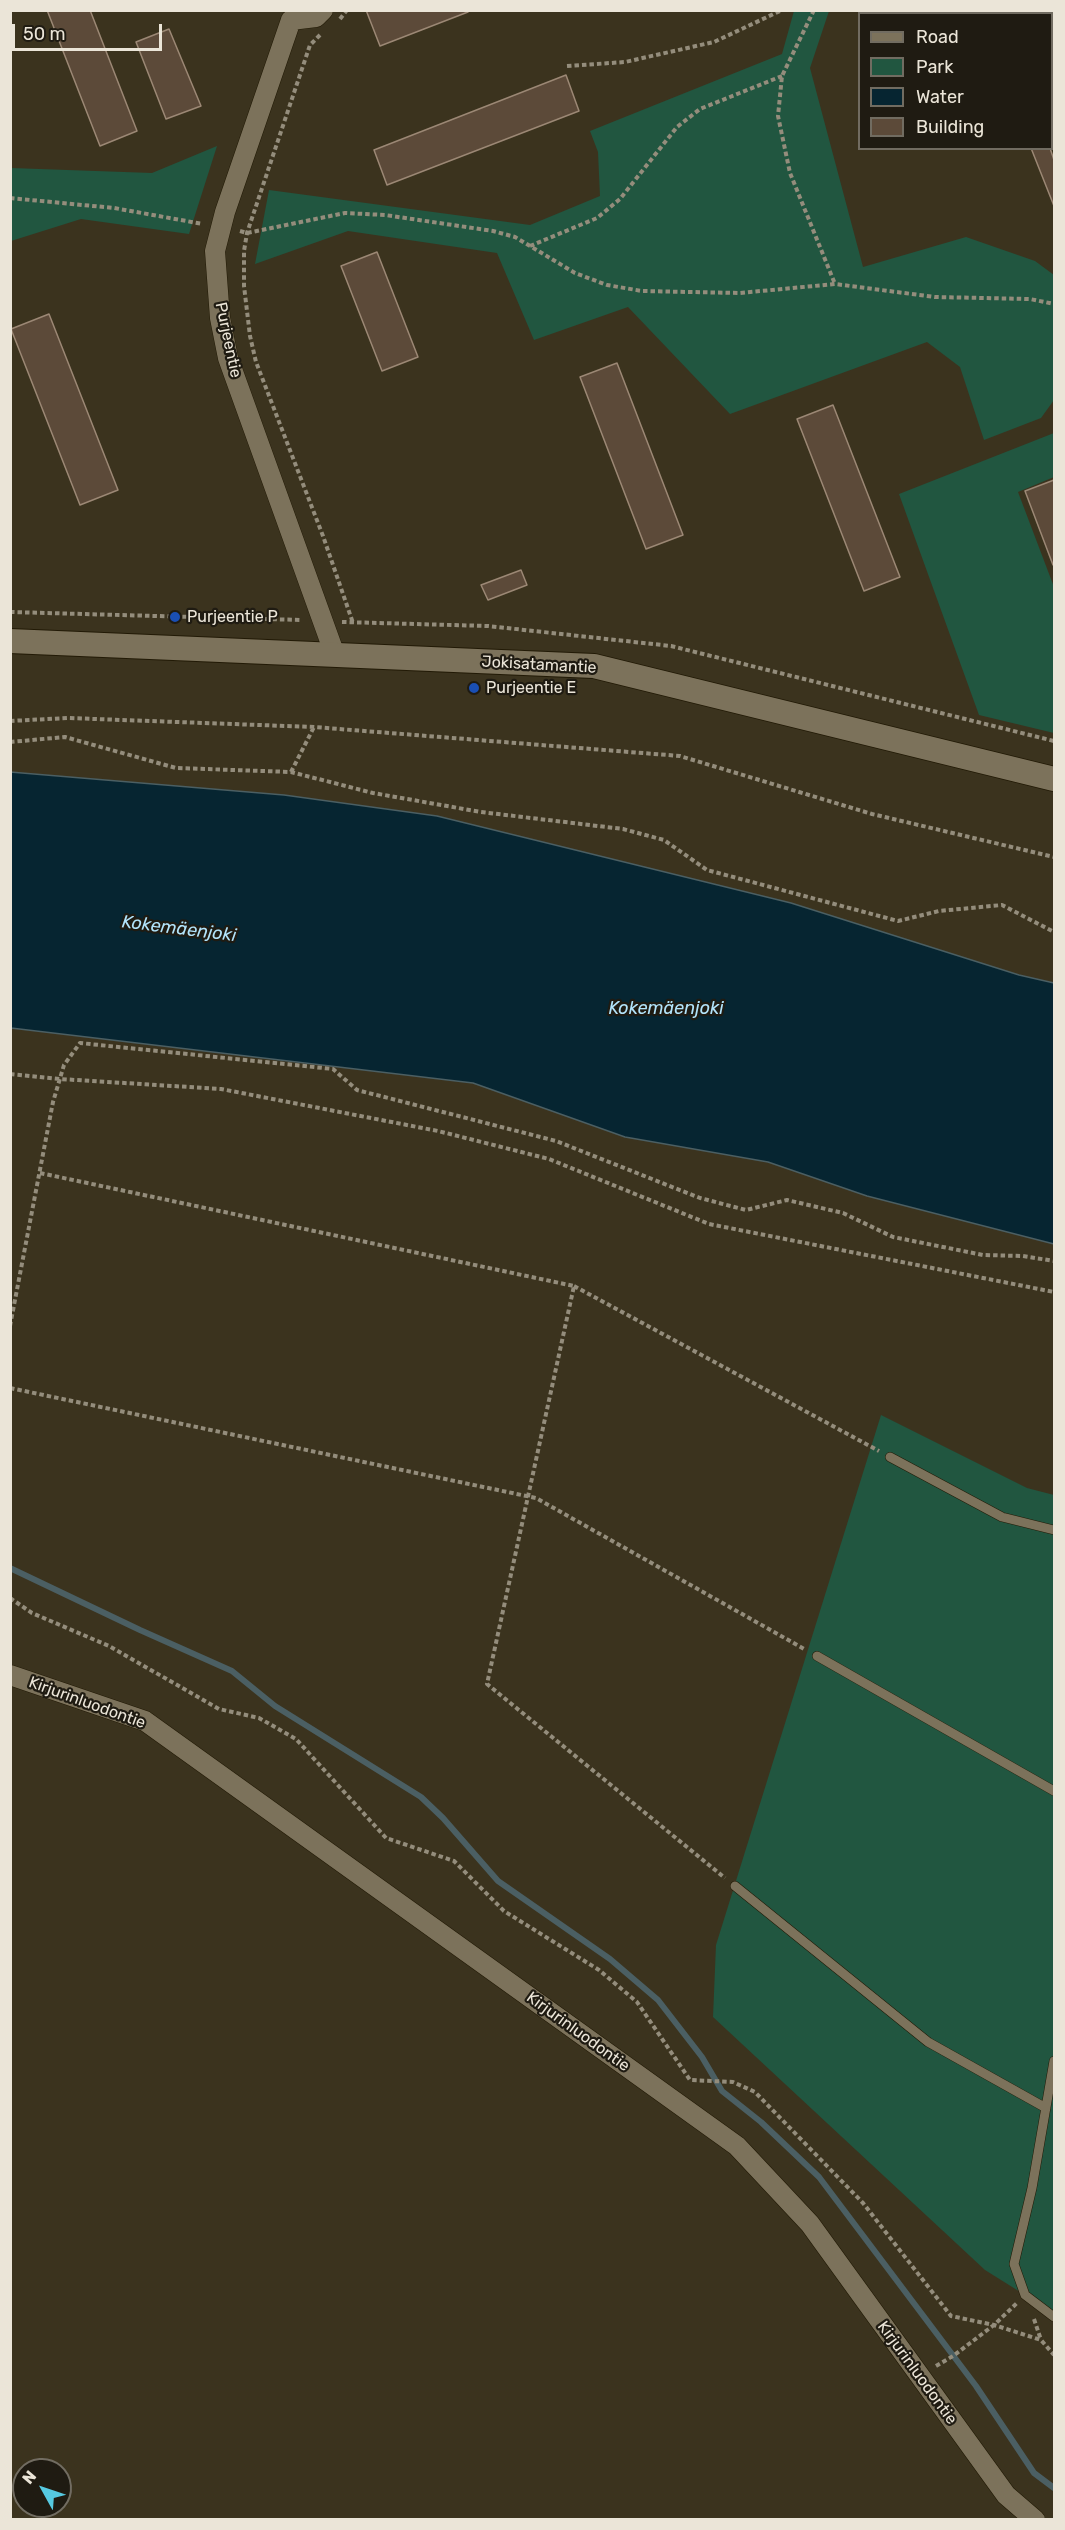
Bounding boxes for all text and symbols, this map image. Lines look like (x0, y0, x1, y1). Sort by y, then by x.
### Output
scale bar (15, 12, 165, 50)
legend (858, 12, 1053, 150)
text: 50 m (23, 23, 66, 45)
text: Road (916, 26, 959, 48)
text: Park (916, 56, 953, 78)
text: Water (916, 86, 964, 108)
text: Building (916, 116, 984, 138)
street label: Purjeentie (211, 301, 245, 379)
place label: Purjeentie P (187, 607, 278, 627)
marker: Purjeentie P (168, 610, 182, 624)
street label: Jokisatamantie (481, 652, 597, 678)
place label: Purjeentie E (486, 678, 576, 698)
marker: Purjeentie E (467, 681, 481, 695)
water label: Kokemäenjoki (121, 911, 237, 947)
water label: Kokemäenjoki (608, 998, 724, 1020)
street label: Kirjurinluodontie (26, 1673, 148, 1733)
street label: Kirjurinluodontie (523, 1988, 633, 2076)
street label: Kirjurinluodontie (873, 2318, 961, 2428)
north arrow (12, 2458, 72, 2518)
text: N (18, 2467, 40, 2488)

